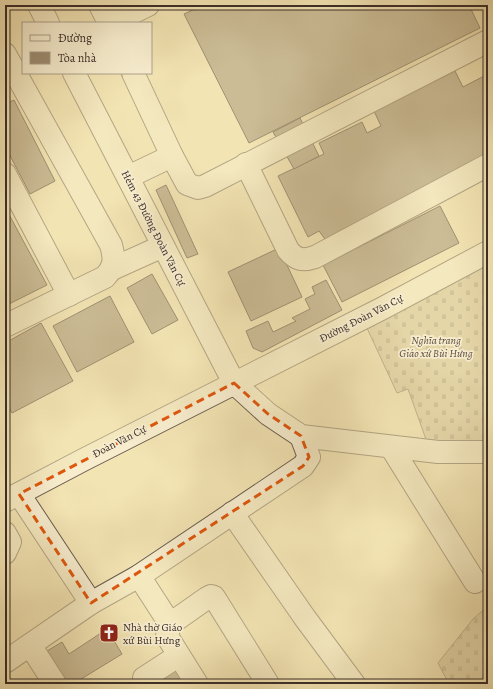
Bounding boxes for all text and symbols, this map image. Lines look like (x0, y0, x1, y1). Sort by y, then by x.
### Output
legend (22, 22, 152, 74)
text: Đường (58, 30, 92, 46)
text: Tòa nhà (58, 50, 97, 66)
street label: Hẻm 43 Đường Đoàn Văn Cự (118, 168, 189, 289)
street label: Đường Đoàn Văn Cự (317, 291, 406, 346)
park label: Nghĩa trang Giáo xứ Bùi Hưng (399, 333, 473, 361)
street label: Đoàn Văn Cự (90, 421, 149, 461)
place label: Nhà thờ Giáo xứ Bùi Hưng (123, 620, 183, 648)
church icon: Nhà thờ Giáo xứ Bùi Hưng (98, 622, 120, 644)

